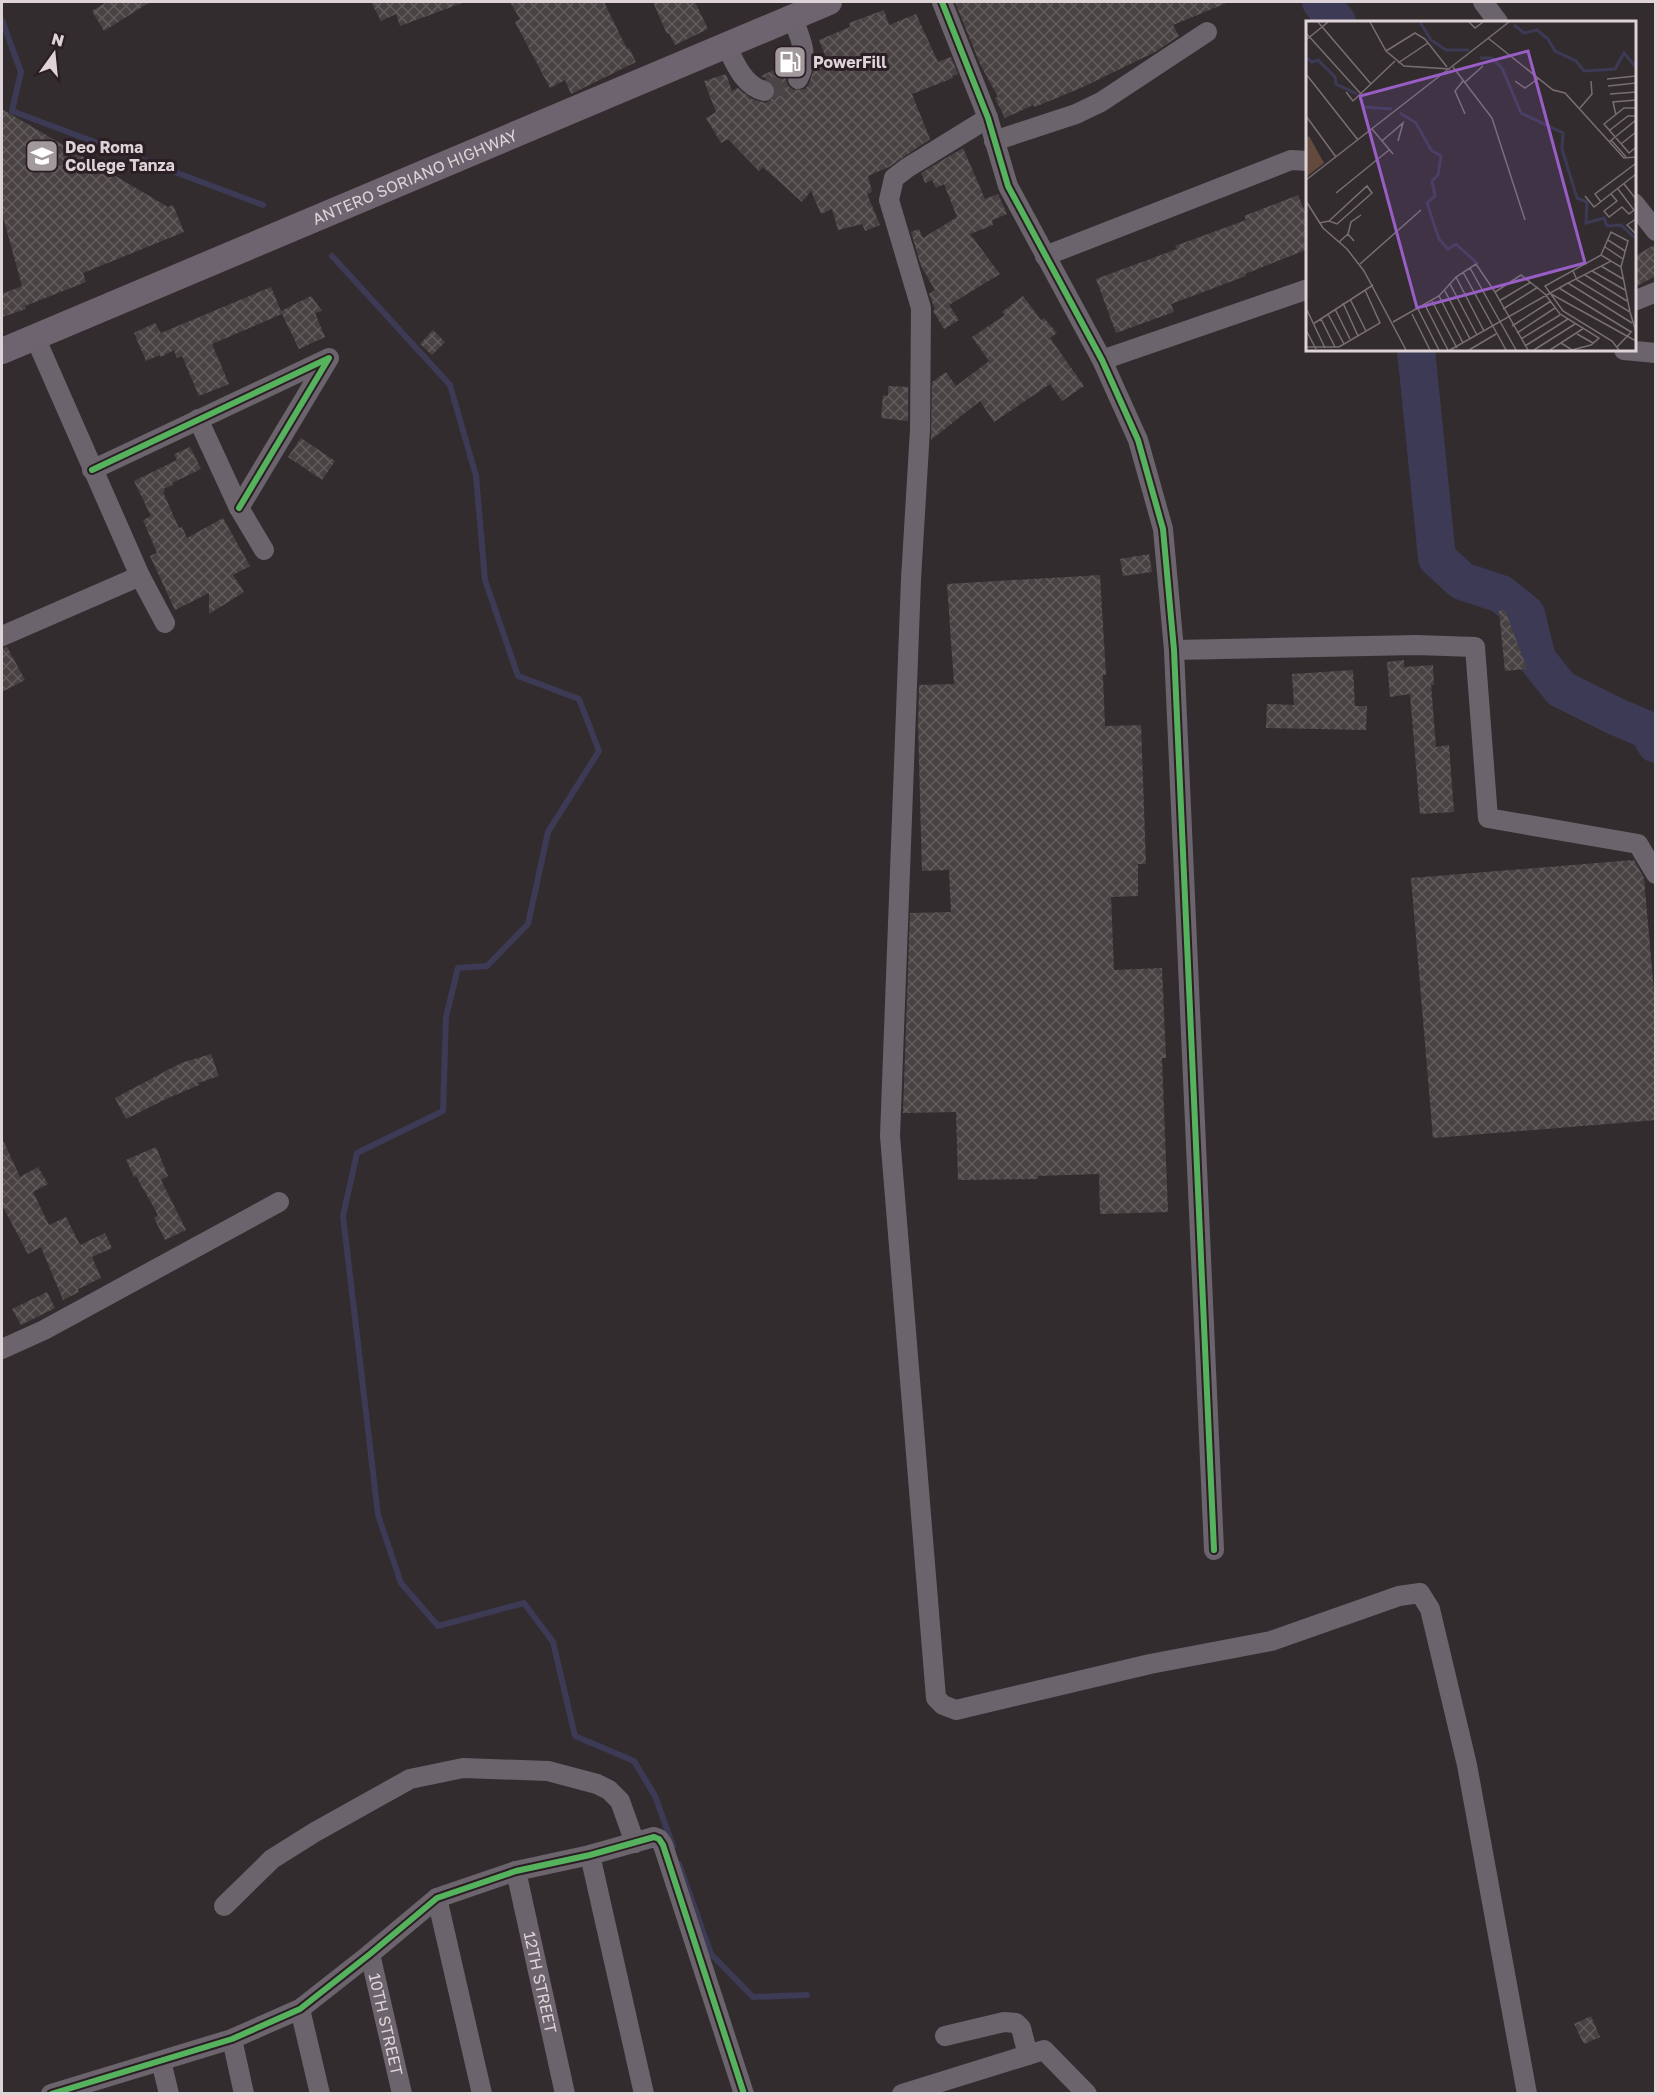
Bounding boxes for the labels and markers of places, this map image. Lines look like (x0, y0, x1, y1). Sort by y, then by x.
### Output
fuel station icon: PowerFill (772, 44, 808, 80)
place label: PowerFill (813, 52, 887, 72)
place label: Deo Roma College Tanza (65, 137, 175, 175)
school or university icon: Deo Roma College Tanza (24, 138, 60, 174)

